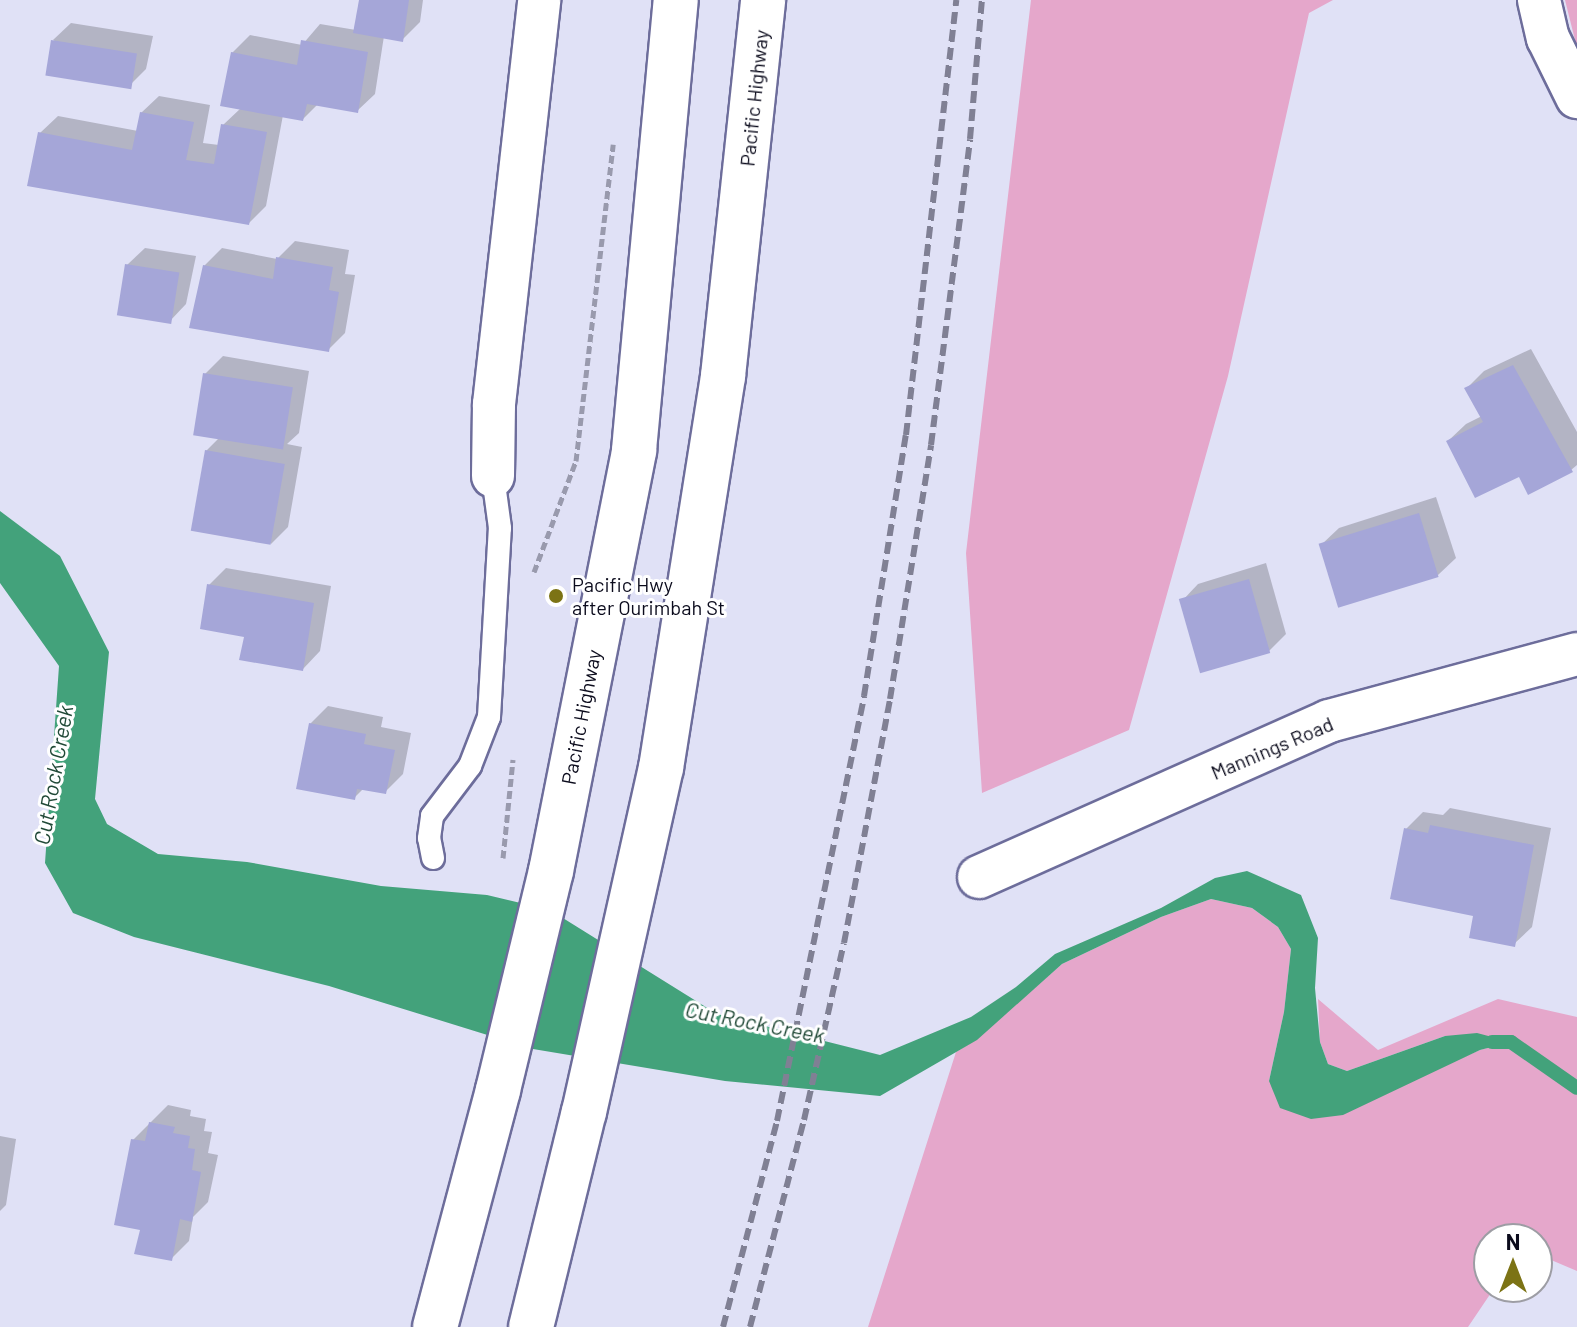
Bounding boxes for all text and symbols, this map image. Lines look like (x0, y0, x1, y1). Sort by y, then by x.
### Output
street label: Pacific Highway (735, 29, 773, 167)
place label: Pacific Hwy after Ourimbah St (572, 572, 725, 619)
marker: Pacific Hwy after Ourimbah St (547, 587, 565, 605)
street label: Pacific Highway (556, 647, 606, 787)
water label: Cut Rock Creek (28, 703, 78, 847)
street label: Mannings Road (1207, 711, 1337, 785)
water label: Cut Rock Creek (683, 996, 827, 1048)
north arrow (1473, 1223, 1553, 1303)
text: N (1506, 1228, 1520, 1254)

